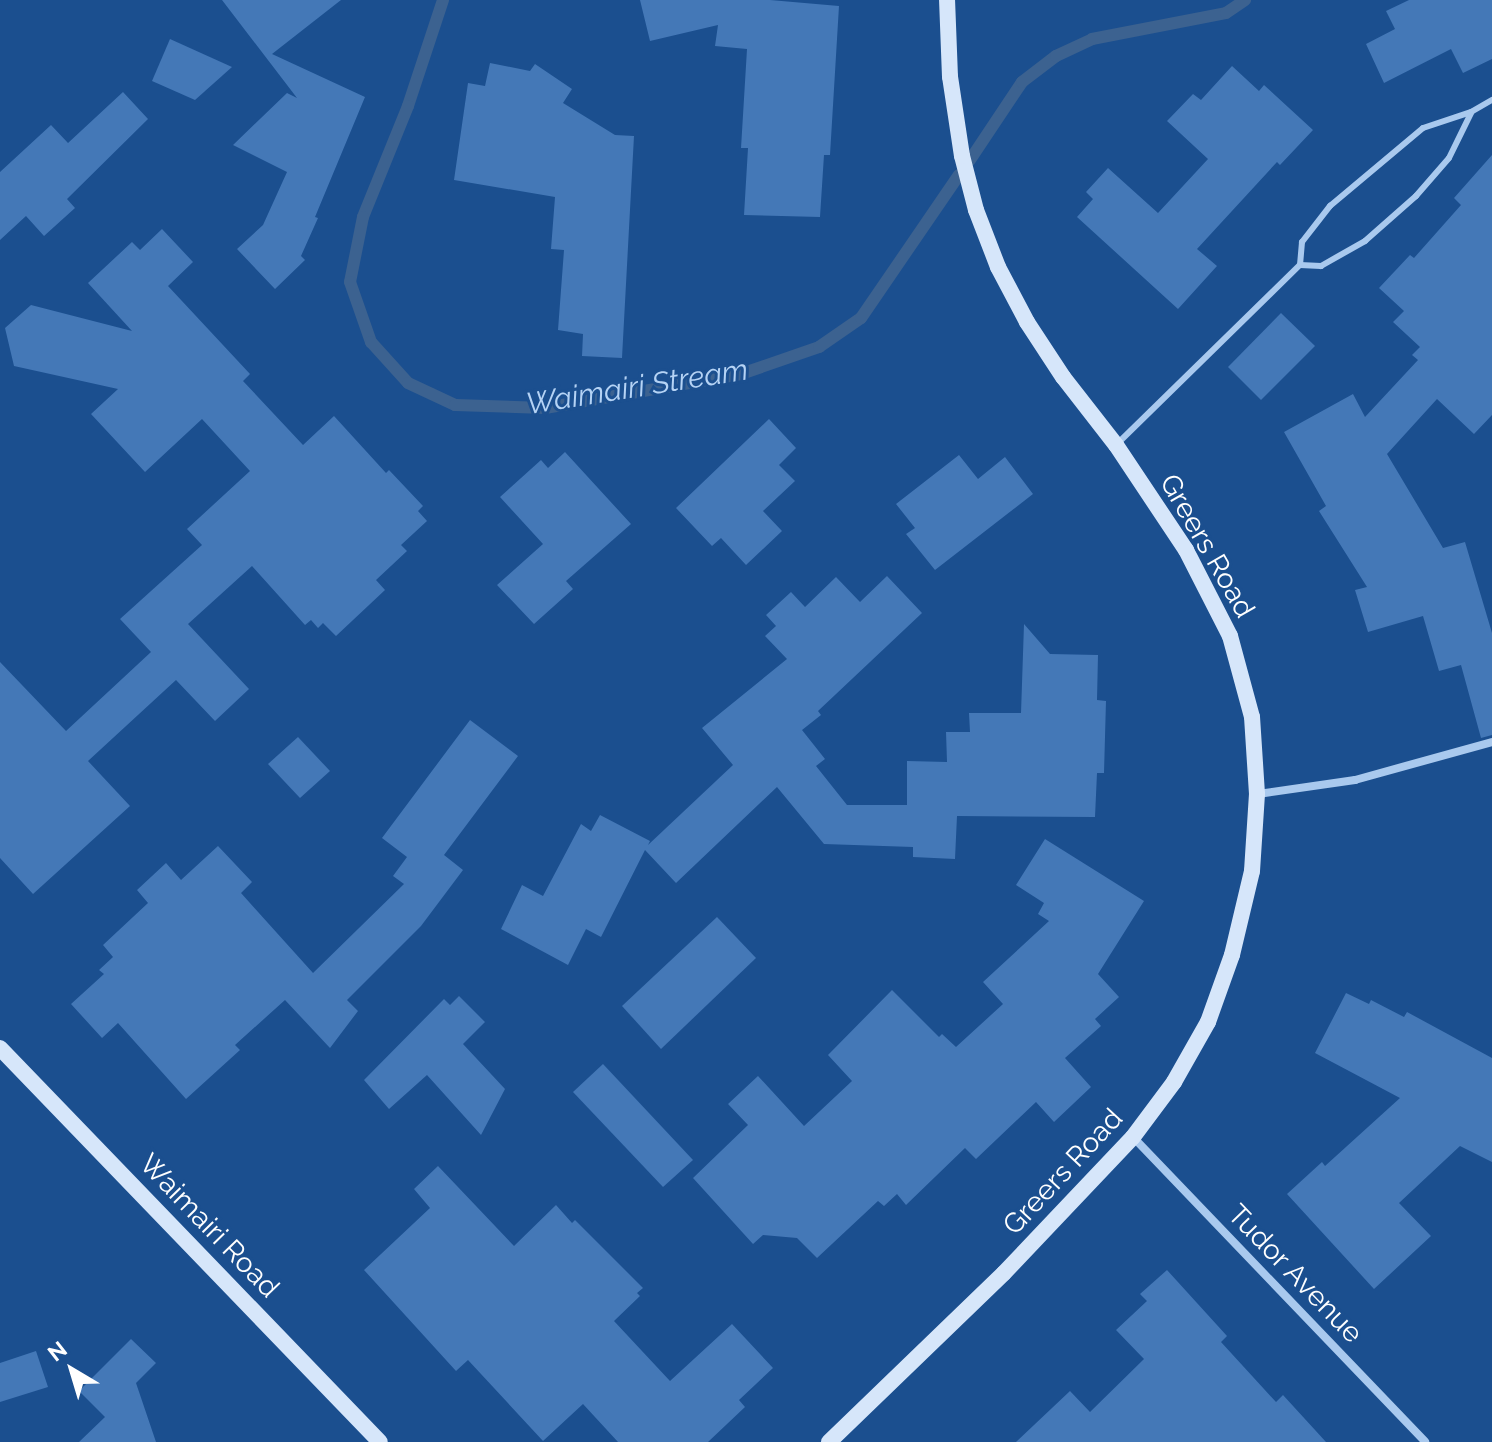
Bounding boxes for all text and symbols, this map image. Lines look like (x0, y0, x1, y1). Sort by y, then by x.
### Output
water label: Waimairi Stream (523, 352, 751, 422)
street label: Greers Road (1152, 468, 1262, 624)
street label: Greers Road (996, 1102, 1130, 1242)
street label: Waimairi Road (132, 1147, 286, 1305)
street label: Tudor Avenue (1220, 1197, 1370, 1351)
north arrow (32, 1330, 112, 1410)
text: N (43, 1336, 72, 1367)

